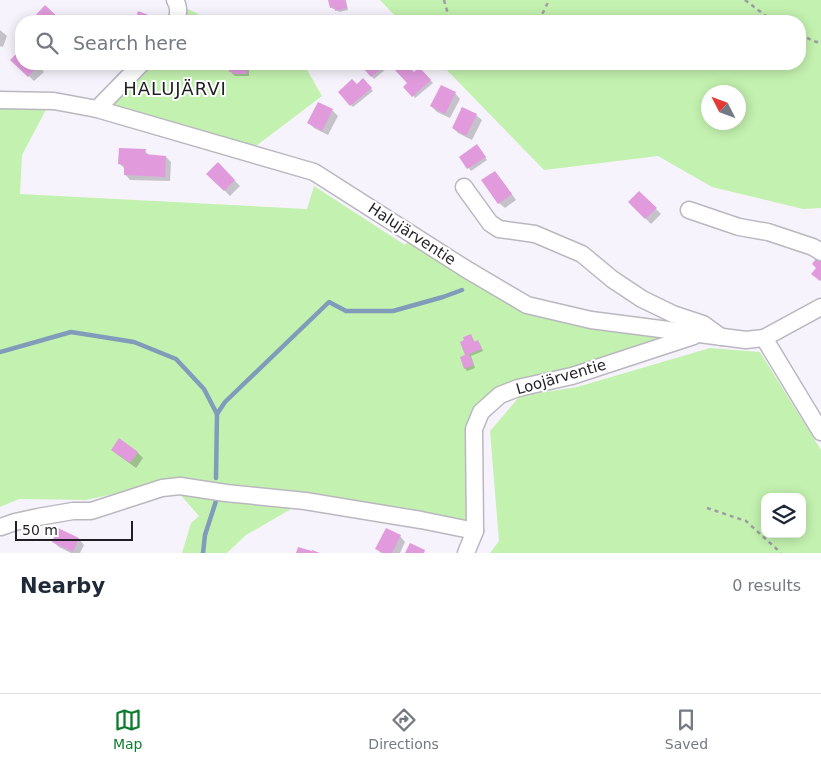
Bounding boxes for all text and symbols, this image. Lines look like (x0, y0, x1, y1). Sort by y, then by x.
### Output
search box (15, 15, 806, 70)
icon: search (33, 29, 61, 57)
text: Search here (73, 32, 187, 54)
district label: HALUJÄRVI (123, 78, 227, 99)
north arrow (701, 85, 746, 130)
street label: Halujärventie (365, 199, 459, 269)
street label: Loojärventie (514, 356, 608, 398)
map controls (761, 493, 806, 538)
button: layers (761, 493, 806, 538)
scale bar (15, 518, 132, 541)
text: 50 m (22, 522, 58, 538)
text: Nearby (20, 574, 105, 598)
text: 0 results (732, 576, 801, 595)
tab: Map (113, 706, 142, 752)
tab: Directions (368, 706, 439, 752)
tab: Saved (665, 706, 708, 752)

